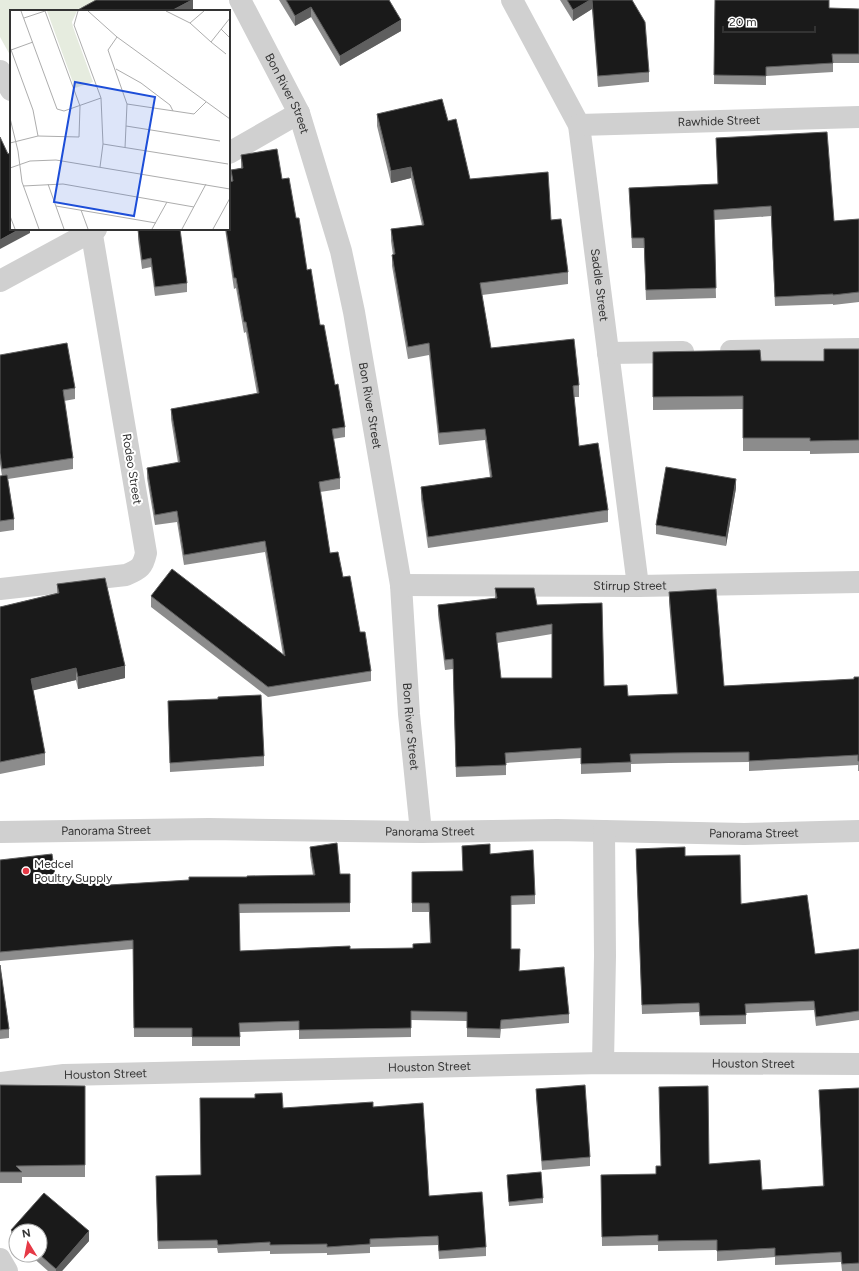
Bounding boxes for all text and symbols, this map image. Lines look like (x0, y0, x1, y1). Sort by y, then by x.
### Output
scale bar (723, 8, 815, 34)
inset map (10, 10, 230, 230)
text: 20 m (729, 15, 757, 29)
street label: Bon River Street (262, 51, 312, 136)
street label: Rawhide Street (677, 113, 761, 129)
street label: Saddle Street (588, 248, 611, 323)
street label: Bon River Street (356, 361, 385, 450)
street label: Rodeo Street (119, 433, 145, 506)
street label: Stirrup Street (593, 578, 667, 593)
street label: Bon River Street (400, 682, 422, 771)
street label: Panorama Street (61, 823, 151, 838)
street label: Panorama Street (385, 824, 475, 839)
street label: Panorama Street (709, 826, 799, 841)
place label: Medcel Poultry Supply (34, 857, 113, 885)
marker: Medcel Poultry Supply (21, 866, 31, 876)
street label: Houston Street (712, 1056, 795, 1071)
street label: Houston Street (388, 1059, 472, 1075)
street label: Houston Street (64, 1066, 148, 1082)
north arrow (8, 1223, 48, 1263)
text: N (21, 1227, 32, 1241)

